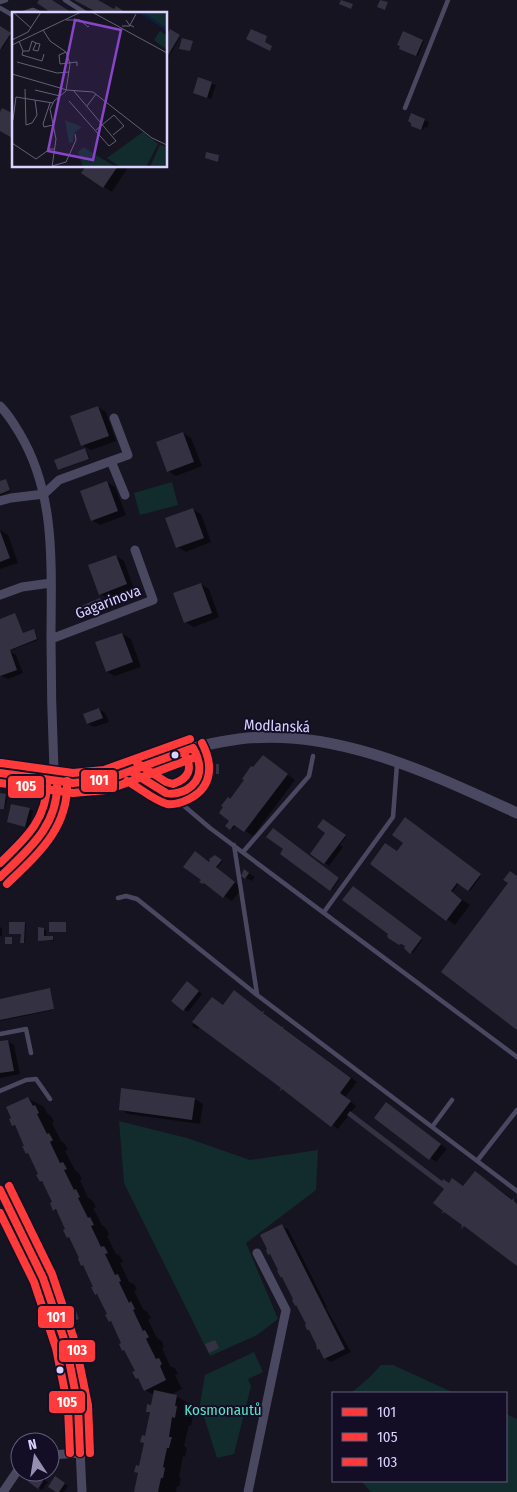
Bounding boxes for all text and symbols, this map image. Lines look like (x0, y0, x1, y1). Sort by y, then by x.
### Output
inset map (12, 12, 168, 168)
street label: Gagarinova (73, 581, 143, 623)
street label: Modlanská (244, 716, 310, 736)
unlabelled marker (170, 750, 180, 760)
line badge: 101 (80, 769, 118, 793)
text: 101 (89, 772, 109, 789)
line badge: 105 (7, 775, 45, 799)
text: 105 (16, 778, 36, 795)
line badge: 101 (37, 1305, 75, 1329)
text: 101 (46, 1309, 66, 1326)
line badge: 103 (58, 1339, 96, 1363)
text: 103 (67, 1342, 87, 1359)
unlabelled marker (55, 1365, 65, 1375)
line badge: 105 (48, 1390, 86, 1414)
legend (332, 1392, 507, 1482)
text: 105 (57, 1394, 77, 1411)
park label: Kosmonautů (184, 1401, 262, 1419)
text: 101 (377, 1403, 396, 1421)
text: 105 (377, 1428, 398, 1446)
north arrow (10, 1432, 60, 1482)
text: N (27, 1436, 38, 1454)
text: 103 (377, 1453, 398, 1471)

